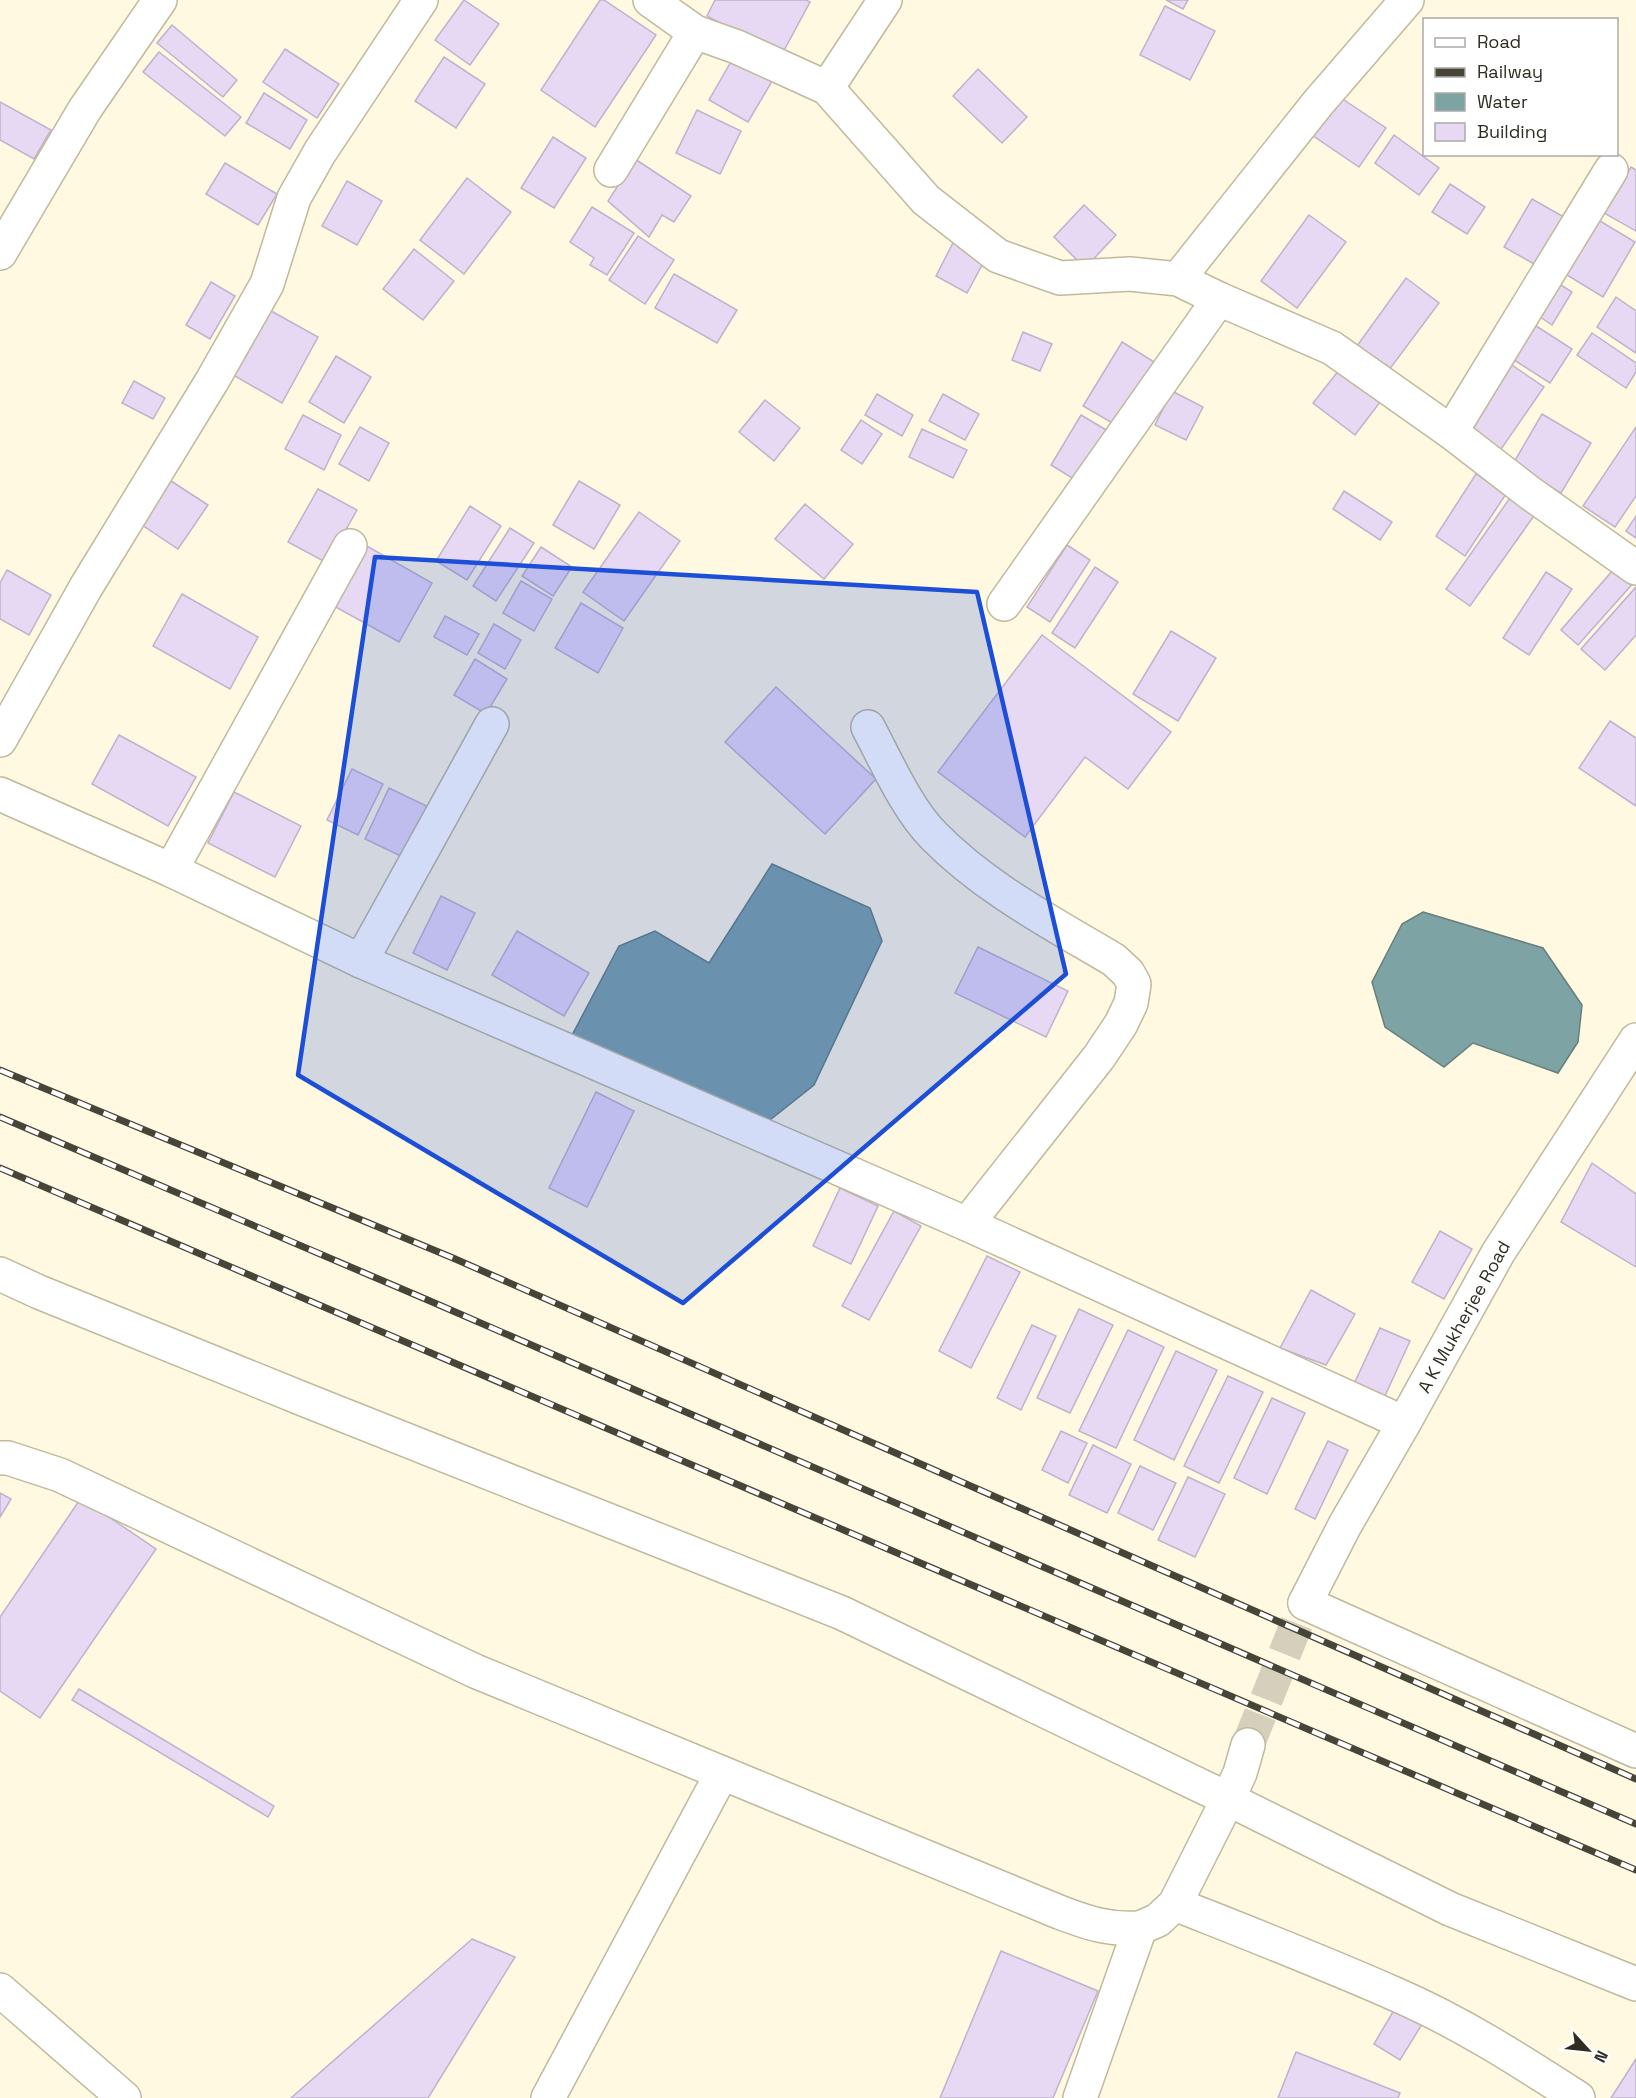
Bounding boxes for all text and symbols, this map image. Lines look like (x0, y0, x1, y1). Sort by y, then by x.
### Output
legend (1423, 18, 1618, 156)
text: Road (1477, 30, 1521, 53)
text: Railway (1477, 60, 1543, 83)
text: Water (1477, 90, 1528, 113)
text: Building (1477, 120, 1547, 143)
street label: A K Mukherjee Road (1412, 1237, 1515, 1397)
north arrow (1558, 2020, 1618, 2080)
text: N (1589, 2047, 1613, 2066)

